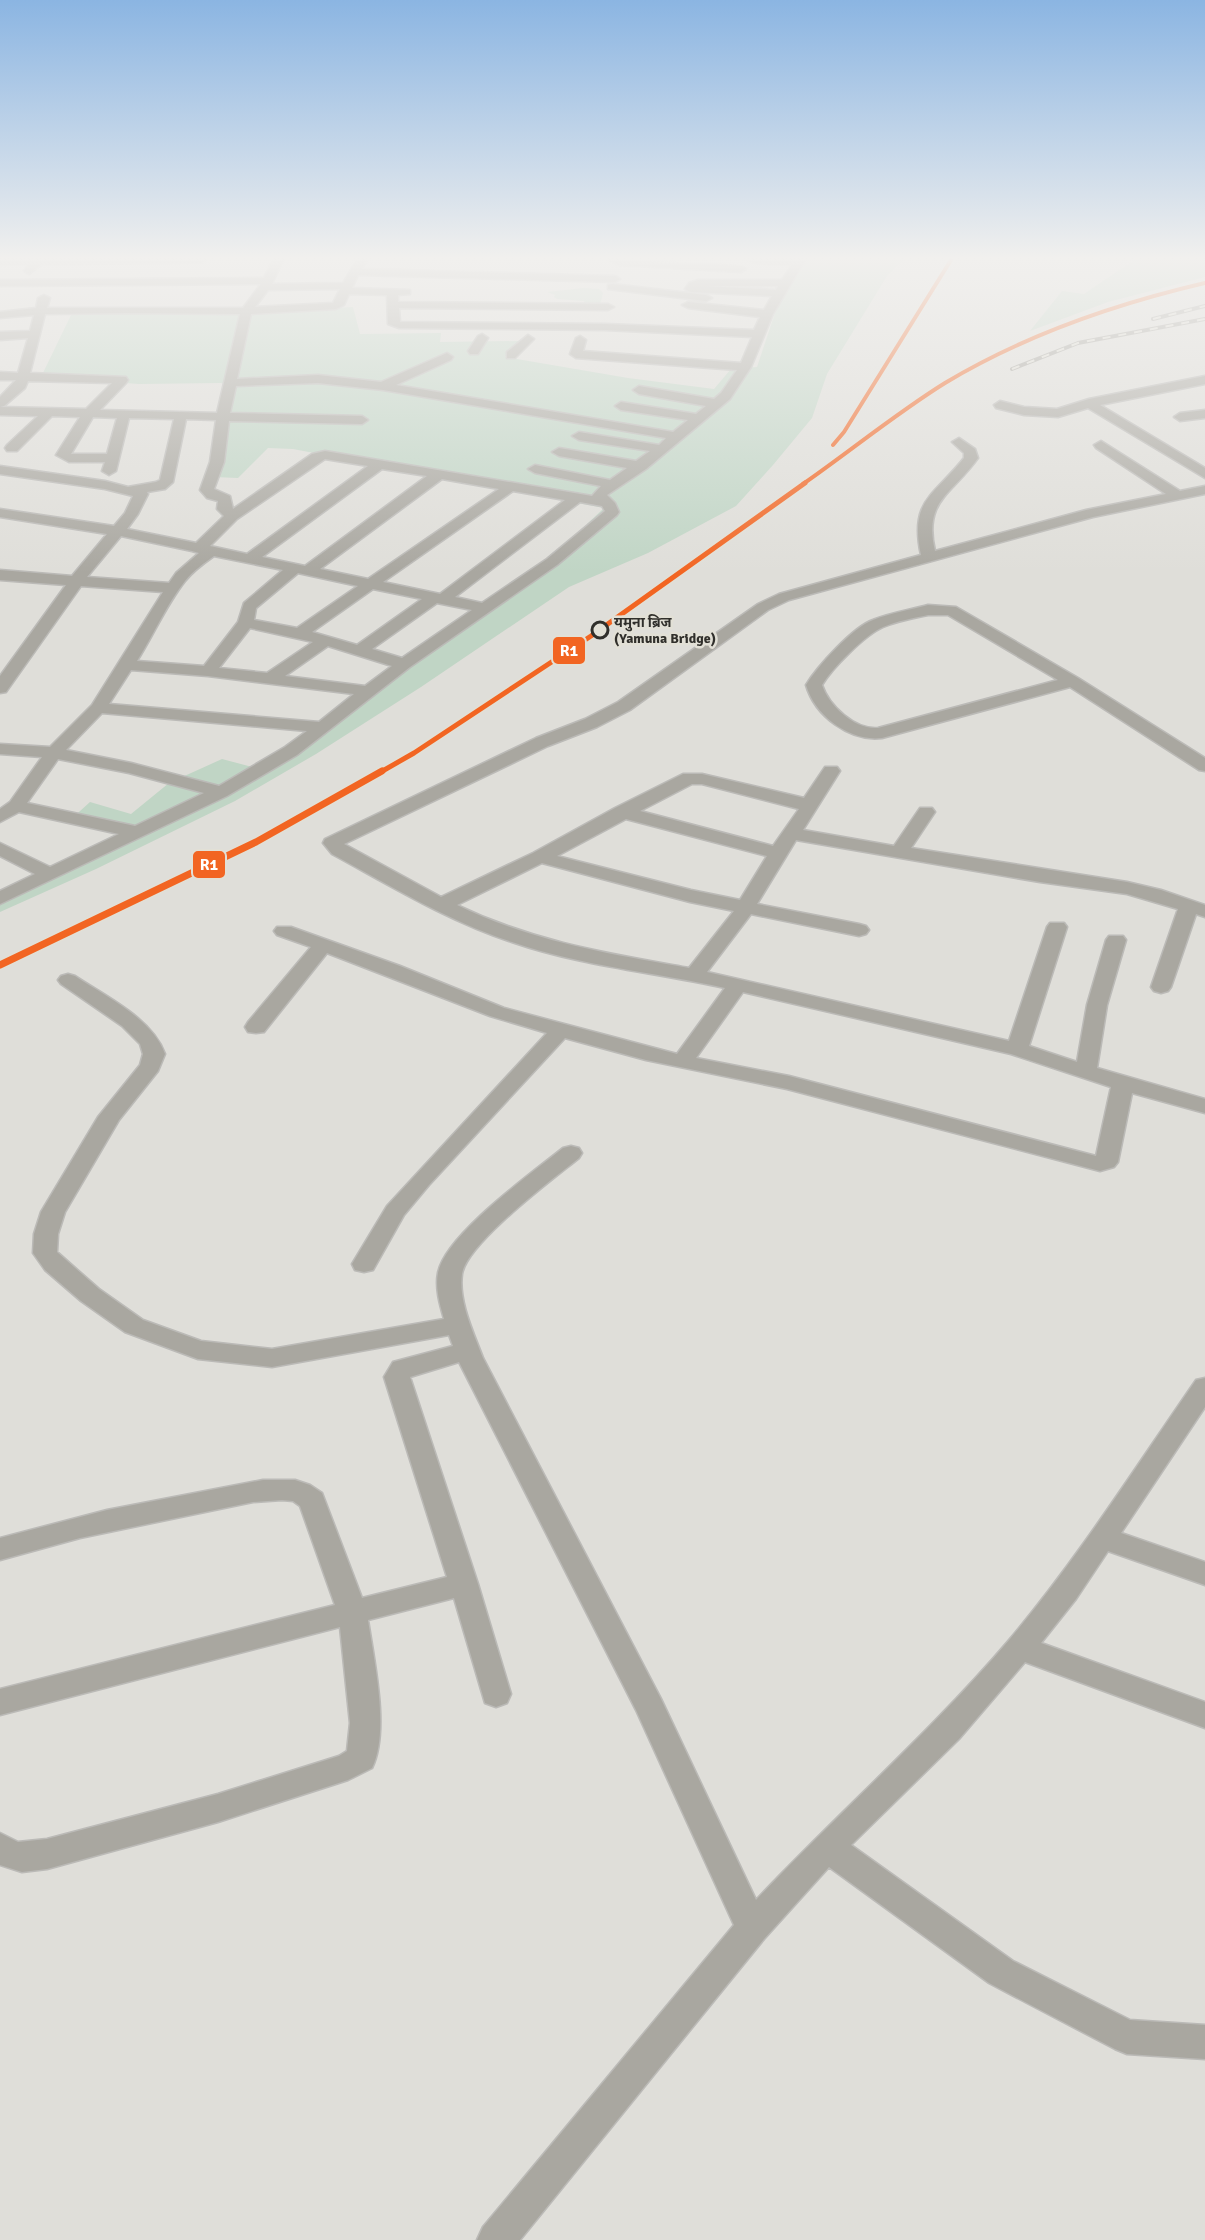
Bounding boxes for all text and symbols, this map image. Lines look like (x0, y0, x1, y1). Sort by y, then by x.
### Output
place label: यमुना ब्रिज (Yamuna Bridge) (614, 614, 716, 647)
marker: यमुना ब्रिज (Yamuna Bridge) (591, 621, 609, 639)
line badge: R1 (552, 636, 586, 665)
text: R1 (560, 641, 579, 661)
line badge: R1 (192, 850, 226, 879)
text: R1 (200, 855, 219, 875)

